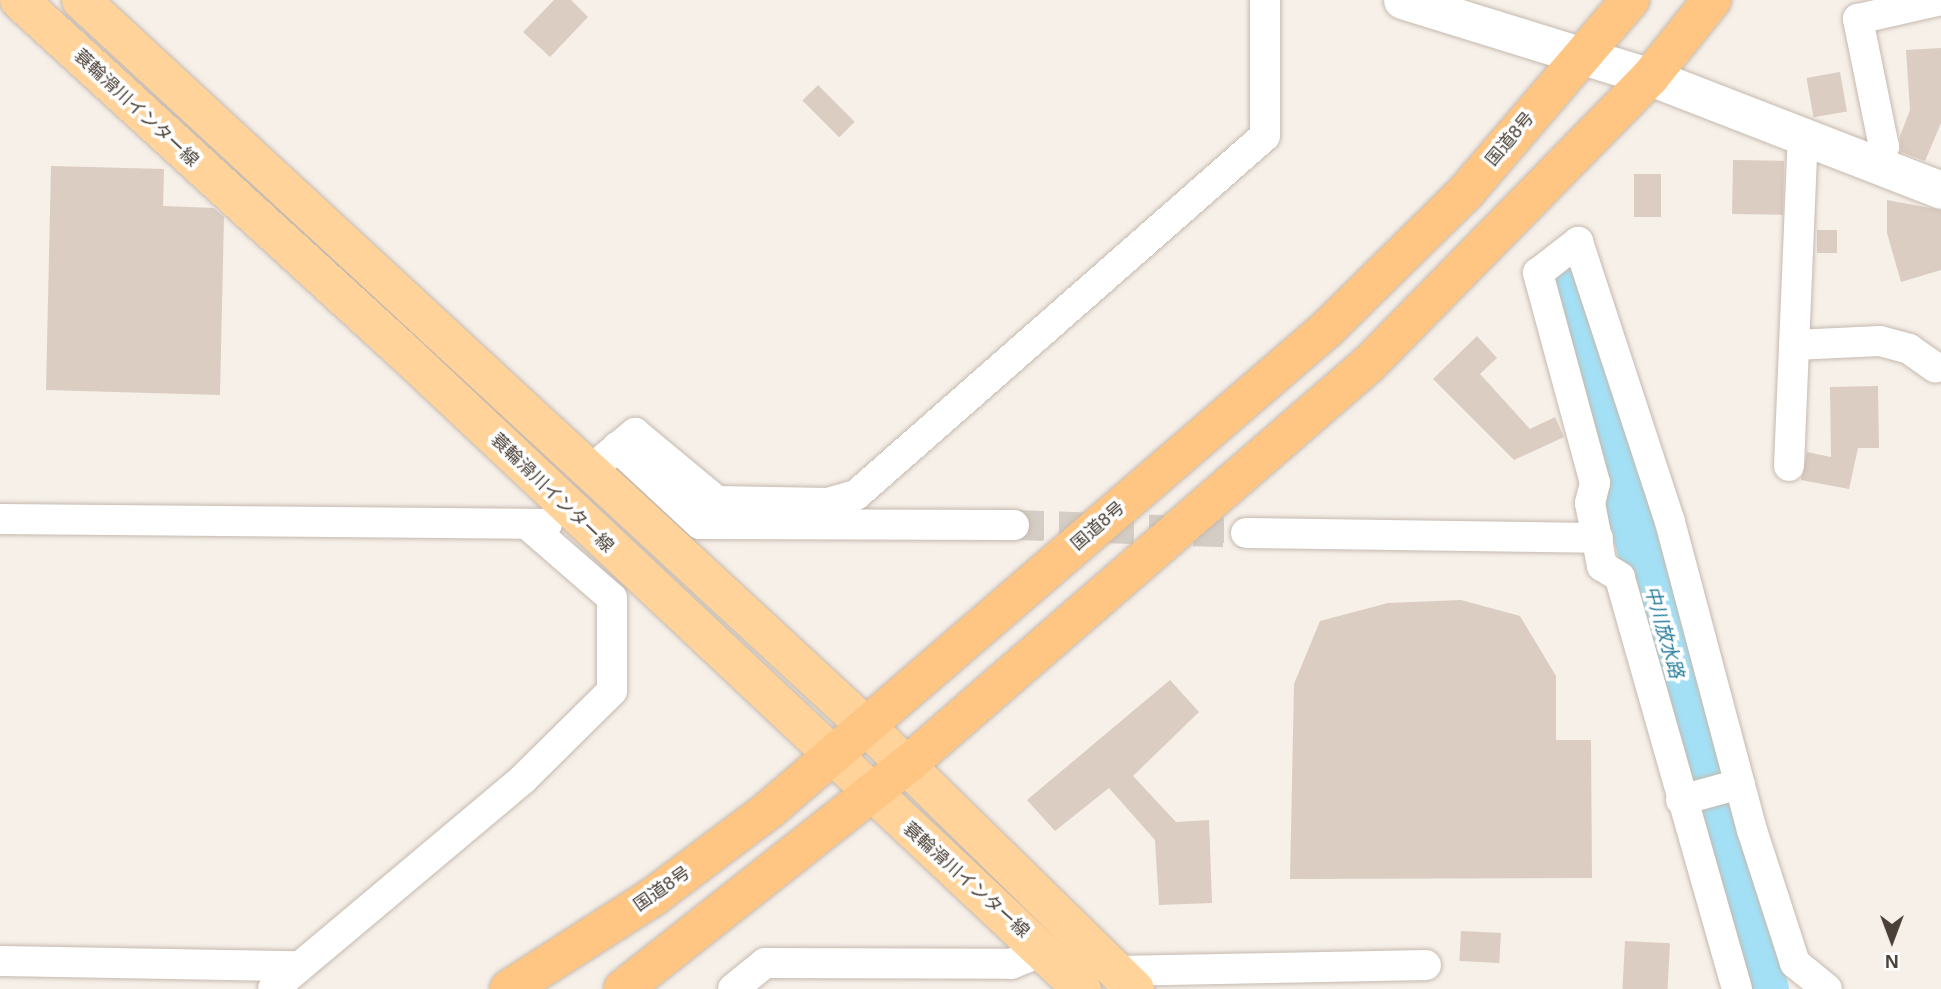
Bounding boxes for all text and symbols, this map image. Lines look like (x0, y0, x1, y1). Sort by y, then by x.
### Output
street label: 蓑輪滑川インター線 (69, 45, 203, 171)
street label: 国道8号 (1481, 108, 1539, 170)
street label: 蓑輪滑川インター線 (486, 429, 618, 557)
street label: 国道8号 (1067, 497, 1129, 555)
water label: 中川放水路 (1640, 583, 1688, 681)
street label: 蓑輪滑川インター線 (899, 818, 1033, 942)
street label: 国道8号 (630, 862, 694, 916)
north arrow (1857, 905, 1927, 975)
text: N (1885, 951, 1899, 972)

